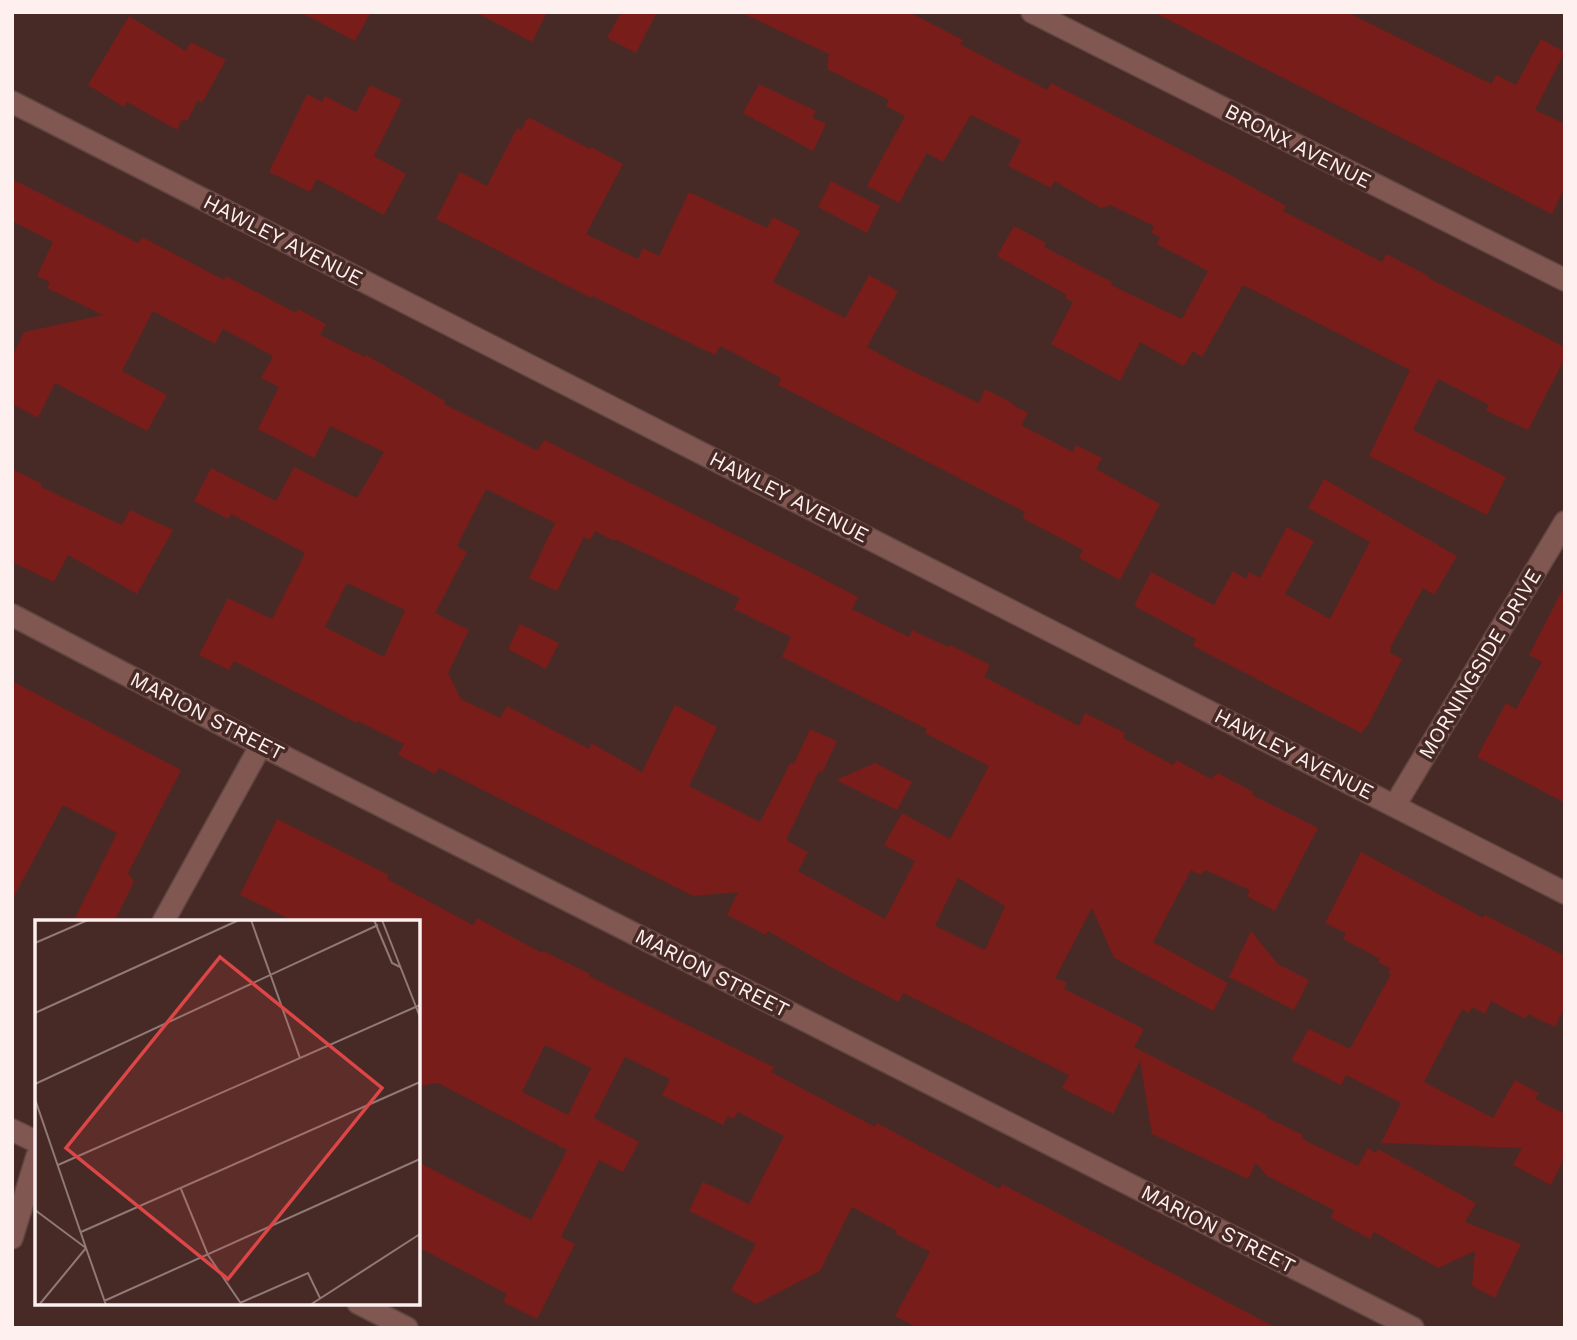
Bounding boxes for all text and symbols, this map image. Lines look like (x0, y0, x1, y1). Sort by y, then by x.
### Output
street label: BRONX AVENUE (1221, 98, 1375, 193)
street label: HAWLEY AVENUE (199, 189, 367, 290)
street label: HAWLEY AVENUE (705, 446, 873, 547)
street label: MORNINGSIDE DRIVE (1413, 564, 1546, 763)
street label: MARION STREET (126, 666, 289, 765)
street label: HAWLEY AVENUE (1210, 703, 1378, 804)
inset map (35, 920, 420, 1305)
street label: MARION STREET (631, 923, 794, 1022)
street label: MARION STREET (1137, 1179, 1300, 1278)

